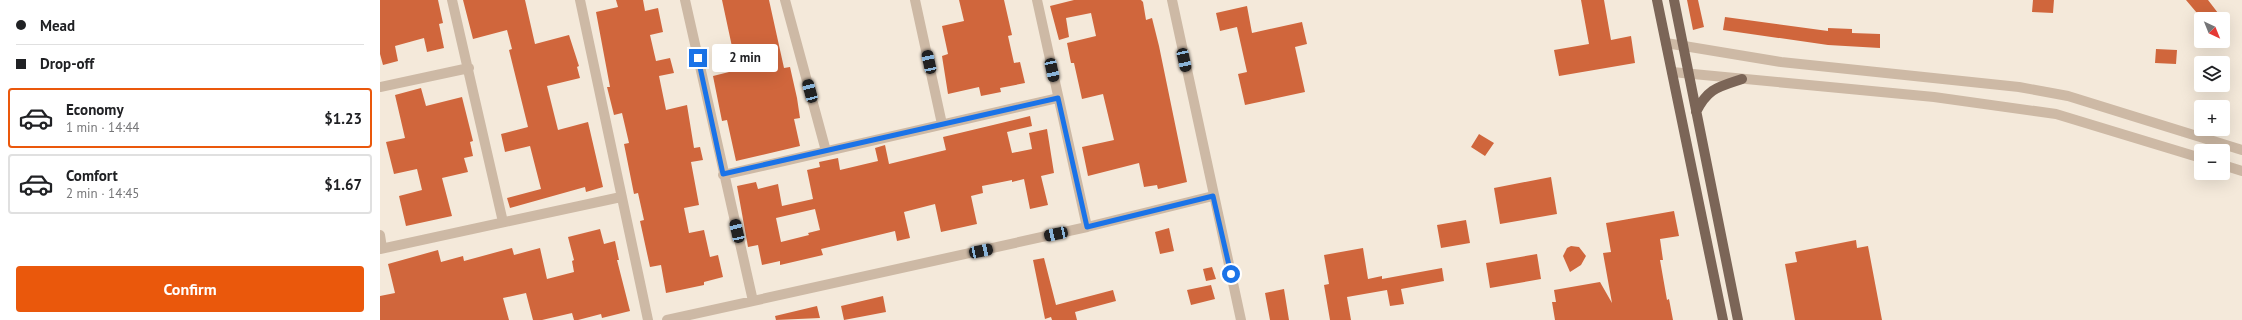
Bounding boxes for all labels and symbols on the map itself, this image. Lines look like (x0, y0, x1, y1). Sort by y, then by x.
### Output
north arrow (2194, 12, 2230, 48)
callout: 2 min (712, 44, 778, 72)
car (1176, 47, 1192, 73)
route end (689, 49, 707, 67)
car (921, 49, 937, 75)
car (1044, 57, 1060, 83)
car (801, 78, 819, 104)
car (728, 218, 746, 244)
car (1043, 226, 1069, 242)
car (968, 243, 994, 259)
route start (1222, 265, 1240, 283)

